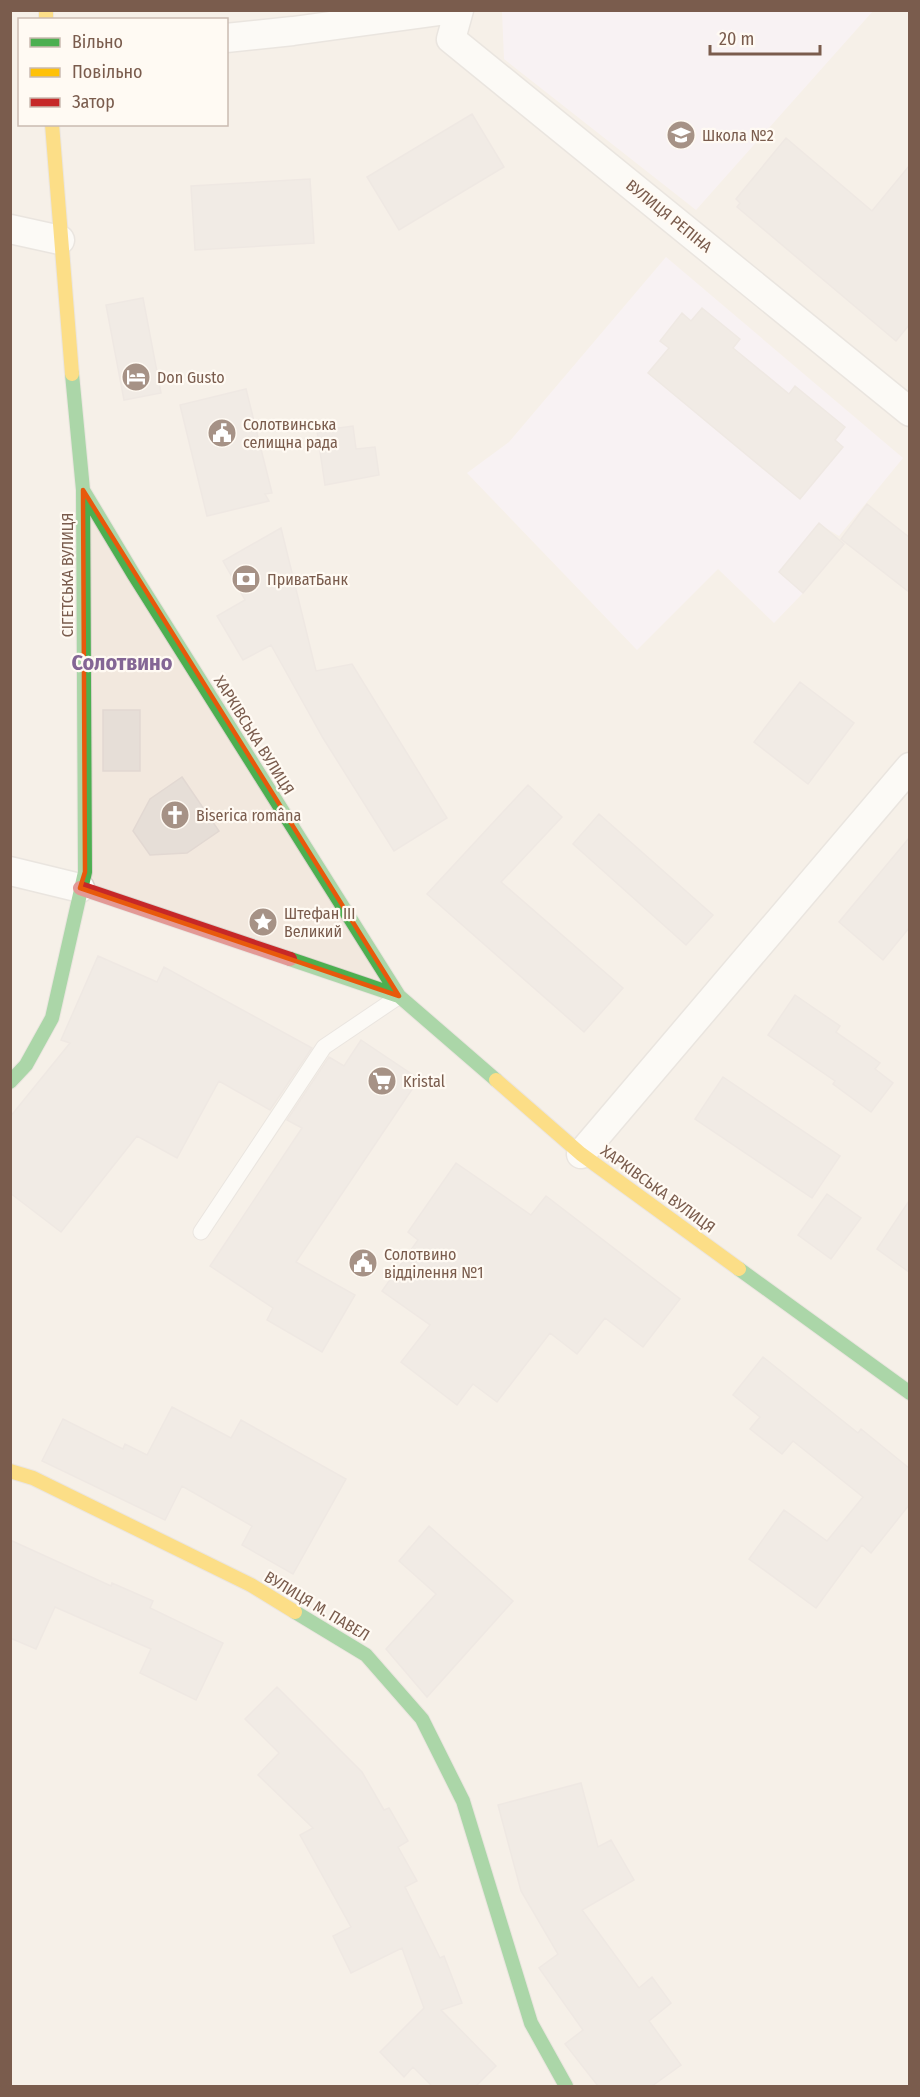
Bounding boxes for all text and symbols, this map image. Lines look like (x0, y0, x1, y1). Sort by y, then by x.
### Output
legend (18, 18, 228, 126)
scale bar (710, 18, 820, 56)
text: 20 m (719, 28, 754, 50)
text: Вільно (72, 31, 123, 53)
text: Повільно (72, 61, 143, 83)
text: Затор (72, 91, 115, 113)
school or university icon: Школа №2 (665, 119, 697, 151)
place label: Школа №2 (702, 126, 774, 145)
street label: ВУЛИЦЯ РЕПІНА (622, 176, 716, 257)
hotel icon: Don Gusto (120, 361, 152, 393)
place label: Don Gusto (157, 368, 225, 387)
place label: Солотвинська селищна рада (243, 415, 338, 452)
public building icon: Солотвинська селищна рада (206, 417, 238, 449)
street label: СІГЕТСЬКА ВУЛИЦЯ (58, 513, 77, 637)
bank icon: ПриватБанк (230, 563, 262, 595)
place label: ПриватБанк (267, 570, 348, 589)
district label: Солотвино (72, 649, 173, 676)
street label: ХАРКІВСЬКА ВУЛИЦЯ (210, 672, 298, 798)
church icon: Biserica româna (159, 799, 191, 831)
place label: Biserica româna (196, 806, 302, 825)
place label: Штефан III Великий (284, 904, 356, 941)
place icon: Штефан III Великий (247, 906, 279, 938)
supermarket icon: Kristal (366, 1065, 398, 1097)
place label: Kristal (403, 1072, 445, 1091)
street label: ХАРКІВСЬКА ВУЛИЦЯ (597, 1141, 719, 1237)
place label: Солотвино відділення №1 (384, 1245, 484, 1282)
public building icon: Солотвино відділення №1 (347, 1247, 379, 1279)
street label: ВУЛИЦЯ М. ПАВЕЛ (261, 1567, 373, 1645)

